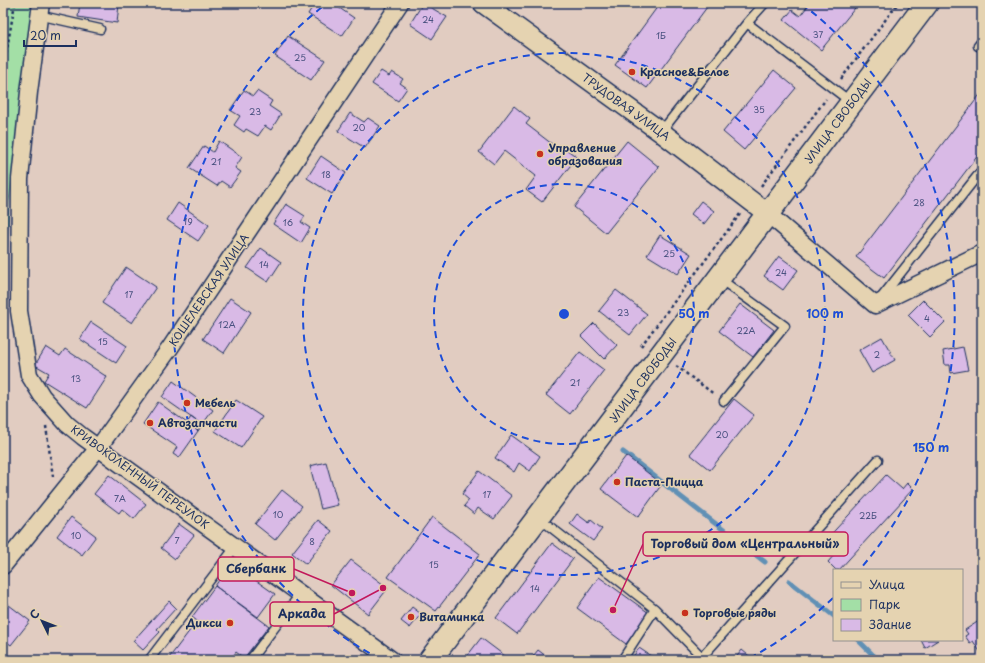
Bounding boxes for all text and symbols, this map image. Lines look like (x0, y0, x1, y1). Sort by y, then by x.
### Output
house number: 24 (422, 12, 434, 26)
scale bar (24, 22, 76, 48)
text: 20 m (30, 26, 61, 44)
house number: 37 (813, 27, 823, 41)
house number: 1Б (656, 28, 666, 42)
house number: 25 (294, 50, 306, 64)
place label: Красное&Белое (640, 63, 730, 80)
marker: Красное&Белое (627, 67, 637, 77)
street label: ТРУДОВАЯ УЛИЦА (579, 69, 674, 145)
street label: УЛИЦА СВОБОДЫ (800, 75, 875, 167)
house number: 35 (753, 102, 765, 116)
house number: 23 (249, 104, 261, 118)
house number: 20 (353, 120, 366, 134)
place label: Управление образования (548, 139, 622, 169)
marker: Управление образования (535, 149, 545, 159)
house number: 21 (211, 154, 221, 168)
house number: 18 (321, 167, 331, 181)
house number: 28 (913, 195, 925, 209)
house number: 19 (183, 214, 193, 228)
house number: 16 (283, 215, 293, 229)
street label: КОШЕЛЕВСКАЯ УЛИЦА (164, 230, 253, 349)
house number: 25 (663, 246, 675, 260)
house number: 14 (259, 257, 269, 271)
house number: 24 (775, 265, 787, 279)
house number: 17 (125, 287, 134, 301)
text: 50 m (678, 304, 710, 322)
text: 100 m (806, 304, 844, 322)
house number: 23 (617, 305, 629, 319)
centre of rings (557, 307, 571, 321)
house number: 4 (924, 311, 930, 325)
house number: 12А (218, 317, 236, 331)
house number: 22А (736, 323, 756, 337)
house number: 15 (98, 334, 108, 348)
street label: УЛИЦА СВОБОДЫ (605, 334, 680, 426)
house number: 2 (874, 347, 880, 361)
house number: 13 (71, 371, 81, 385)
house number: 21 (570, 375, 580, 389)
place label: Мебель (195, 394, 235, 411)
marker: Мебель (182, 398, 192, 408)
place label: Автозапчасти (158, 414, 238, 431)
marker: Автозапчасти (145, 418, 155, 428)
street label: КРИВОКОЛЕННЫЙ ПЕРЕУЛОК (68, 421, 213, 533)
house number: 20 (716, 427, 729, 441)
text: 150 m (913, 438, 949, 456)
place label: Паста-Пицца (625, 473, 704, 490)
marker: Паста-Пицца (612, 477, 622, 487)
house number: 17 (483, 487, 492, 501)
house number: 7А (114, 491, 126, 505)
house number: 10 (273, 507, 284, 521)
house number: 22Б (859, 508, 877, 522)
house number: 10 (71, 528, 82, 542)
callout: Торговый дом «Центральный» (643, 532, 848, 556)
house number: 7 (174, 533, 180, 547)
house number: 8 (309, 534, 315, 548)
text: Торговый дом «Центральный» (651, 534, 839, 552)
callout: Сбербанк (218, 557, 294, 581)
house number: 15 (429, 557, 439, 571)
text: Сбербанк (226, 559, 286, 577)
legend (833, 569, 963, 641)
text: Улица (869, 575, 905, 593)
house number: 14 (530, 581, 540, 595)
text: Парк (869, 595, 901, 613)
north arrow (22, 601, 62, 641)
callout: Аркада (270, 602, 334, 626)
text: Аркада (278, 604, 327, 622)
place label: Торговые ряды (693, 604, 777, 621)
text: С (25, 605, 43, 623)
place label: Витаминка (419, 608, 485, 625)
marker: Торговые ряды (680, 608, 690, 618)
marker: Витаминка (406, 612, 416, 622)
place label: Дикси (185, 614, 222, 631)
text: Здание (869, 615, 911, 633)
marker: Дикси (225, 618, 235, 628)

